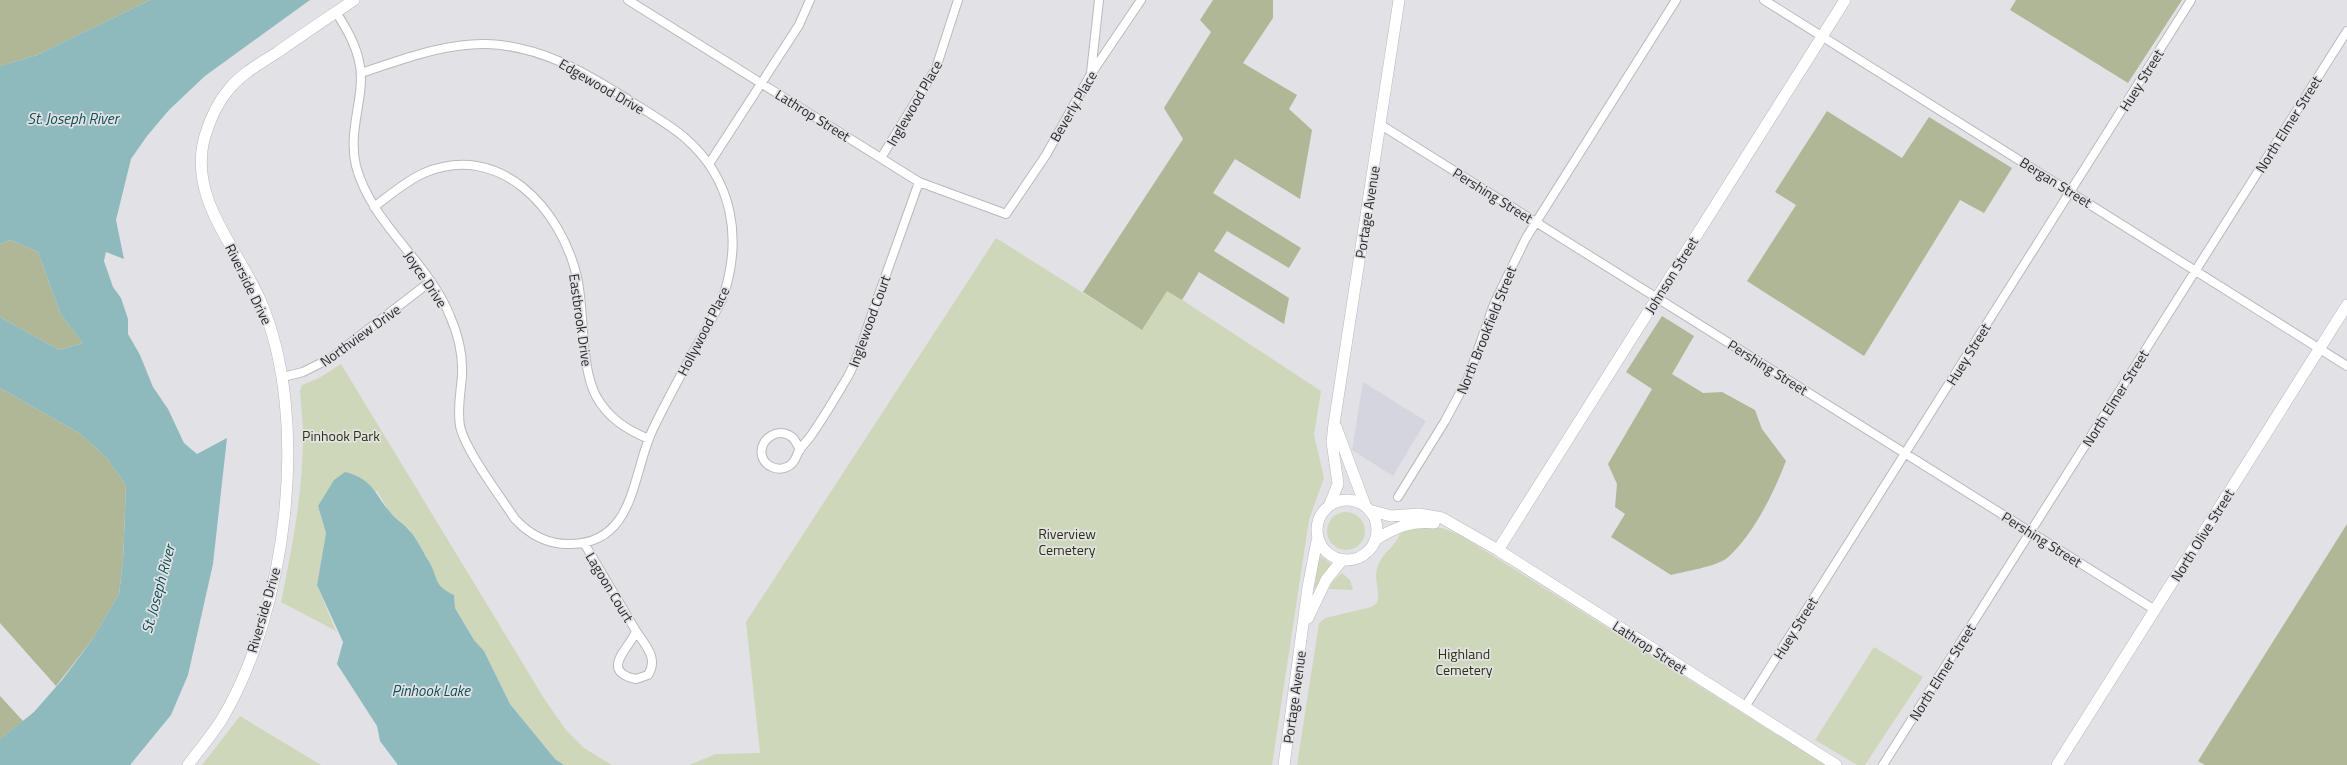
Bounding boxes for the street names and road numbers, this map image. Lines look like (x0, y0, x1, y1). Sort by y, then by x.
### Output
street label: Huey Street (2114, 45, 2168, 115)
street label: Edgewood Drive (555, 53, 649, 119)
street label: Inglewood Place (881, 56, 947, 150)
street label: Beverly Place (1044, 67, 1102, 145)
street label: North Elmer Street (2250, 71, 2326, 177)
street label: Lathrop Street (771, 84, 855, 146)
street label: Bergan Street (2016, 152, 2096, 213)
street label: Pershing Street (1449, 162, 1537, 228)
street label: Portage Avenue (1349, 164, 1385, 260)
street label: Johnson Street (1639, 232, 1703, 317)
street label: Riverside Drive (220, 240, 278, 328)
street label: Joyce Drive (399, 246, 453, 312)
street label: North Brookfield Street (1451, 263, 1521, 397)
street label: Eastbrook Drive (564, 272, 598, 368)
street label: Inglewood Court (843, 272, 895, 370)
street label: Hollywood Place (672, 283, 734, 379)
street label: Northview Drive (315, 299, 405, 371)
street label: Huey Street (1941, 319, 1995, 389)
street label: Pershing Street (1724, 334, 1812, 400)
street label: North Elmer Street (2077, 345, 2153, 451)
street label: North Olive Street (2165, 485, 2239, 585)
street label: Pershing Street (1998, 506, 2086, 572)
street label: Lagoon Court (581, 548, 639, 626)
street label: Riverside Drive (241, 565, 285, 655)
street label: Huey Street (1768, 593, 1822, 663)
street label: Lathrop Street (1609, 615, 1691, 679)
street label: North Elmer Street (1904, 619, 1980, 725)
street label: Portage Avenue (1277, 649, 1311, 745)

